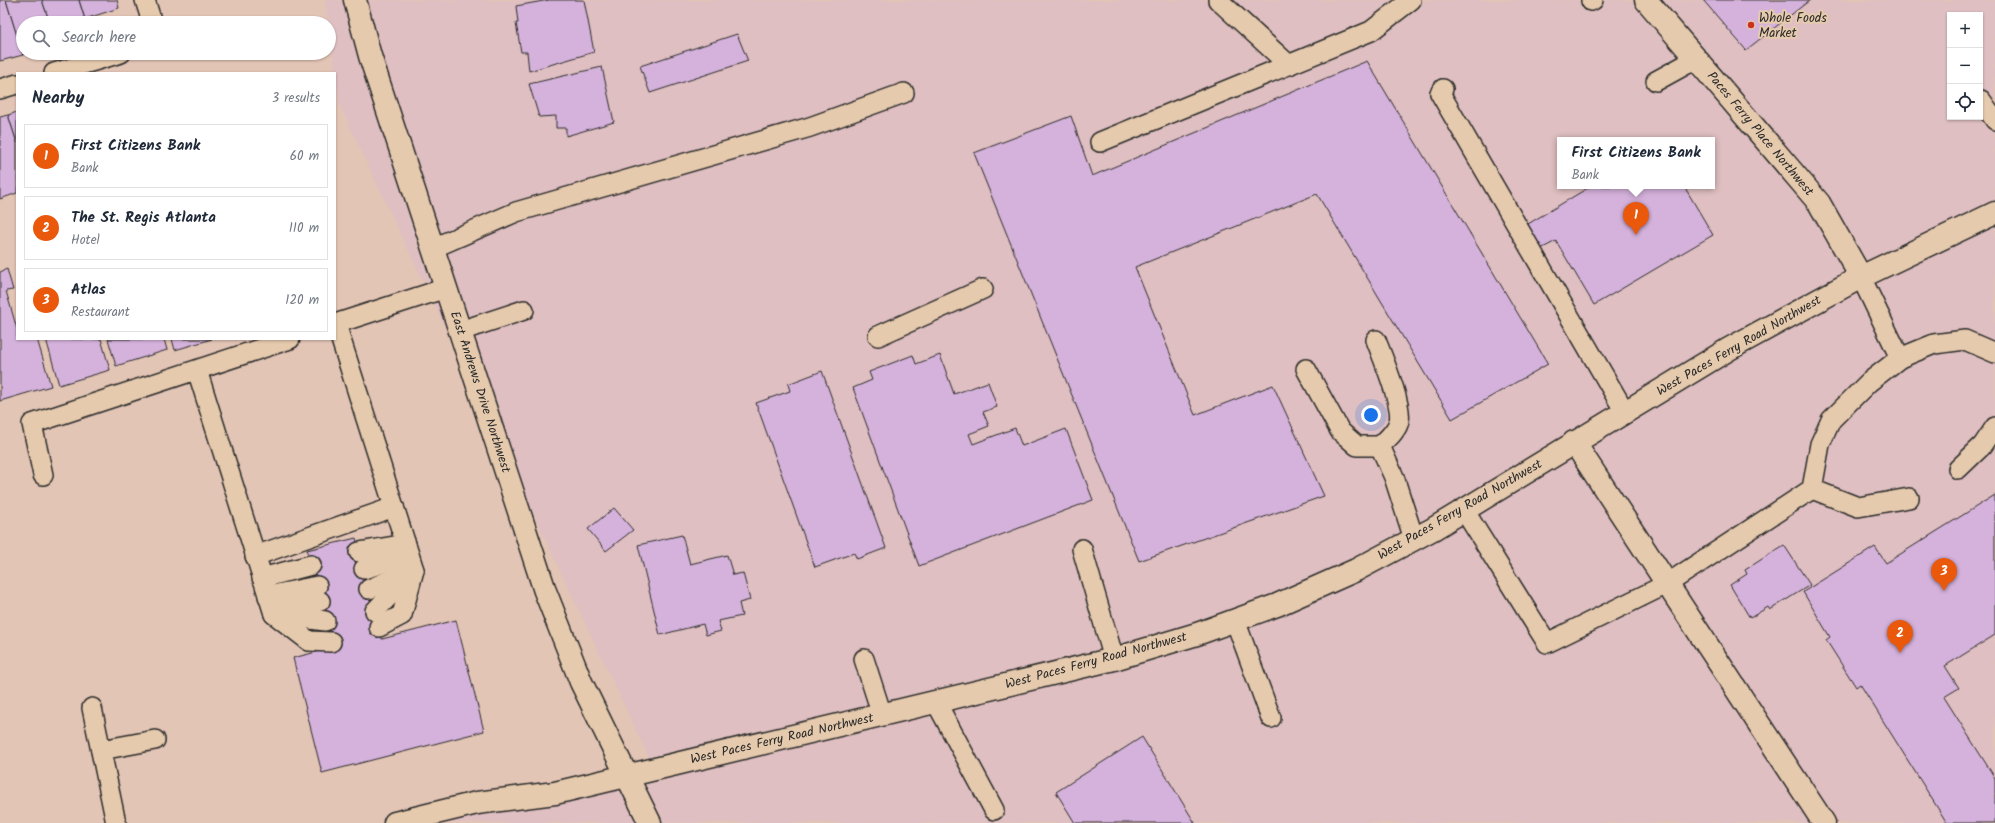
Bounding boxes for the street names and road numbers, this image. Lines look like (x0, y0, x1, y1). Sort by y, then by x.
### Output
street label: Paces Ferry Place Northwest (1701, 67, 1819, 202)
street label: West Paces Ferry Road Northwest (1653, 290, 1826, 402)
street label: East Andrews Drive Northwest (444, 308, 516, 477)
street label: West Paces Ferry Road Northwest (1374, 454, 1547, 566)
street label: West Paces Ferry Road Northwest (1003, 626, 1190, 695)
street label: West Paces Ferry Road Northwest (688, 707, 877, 770)

